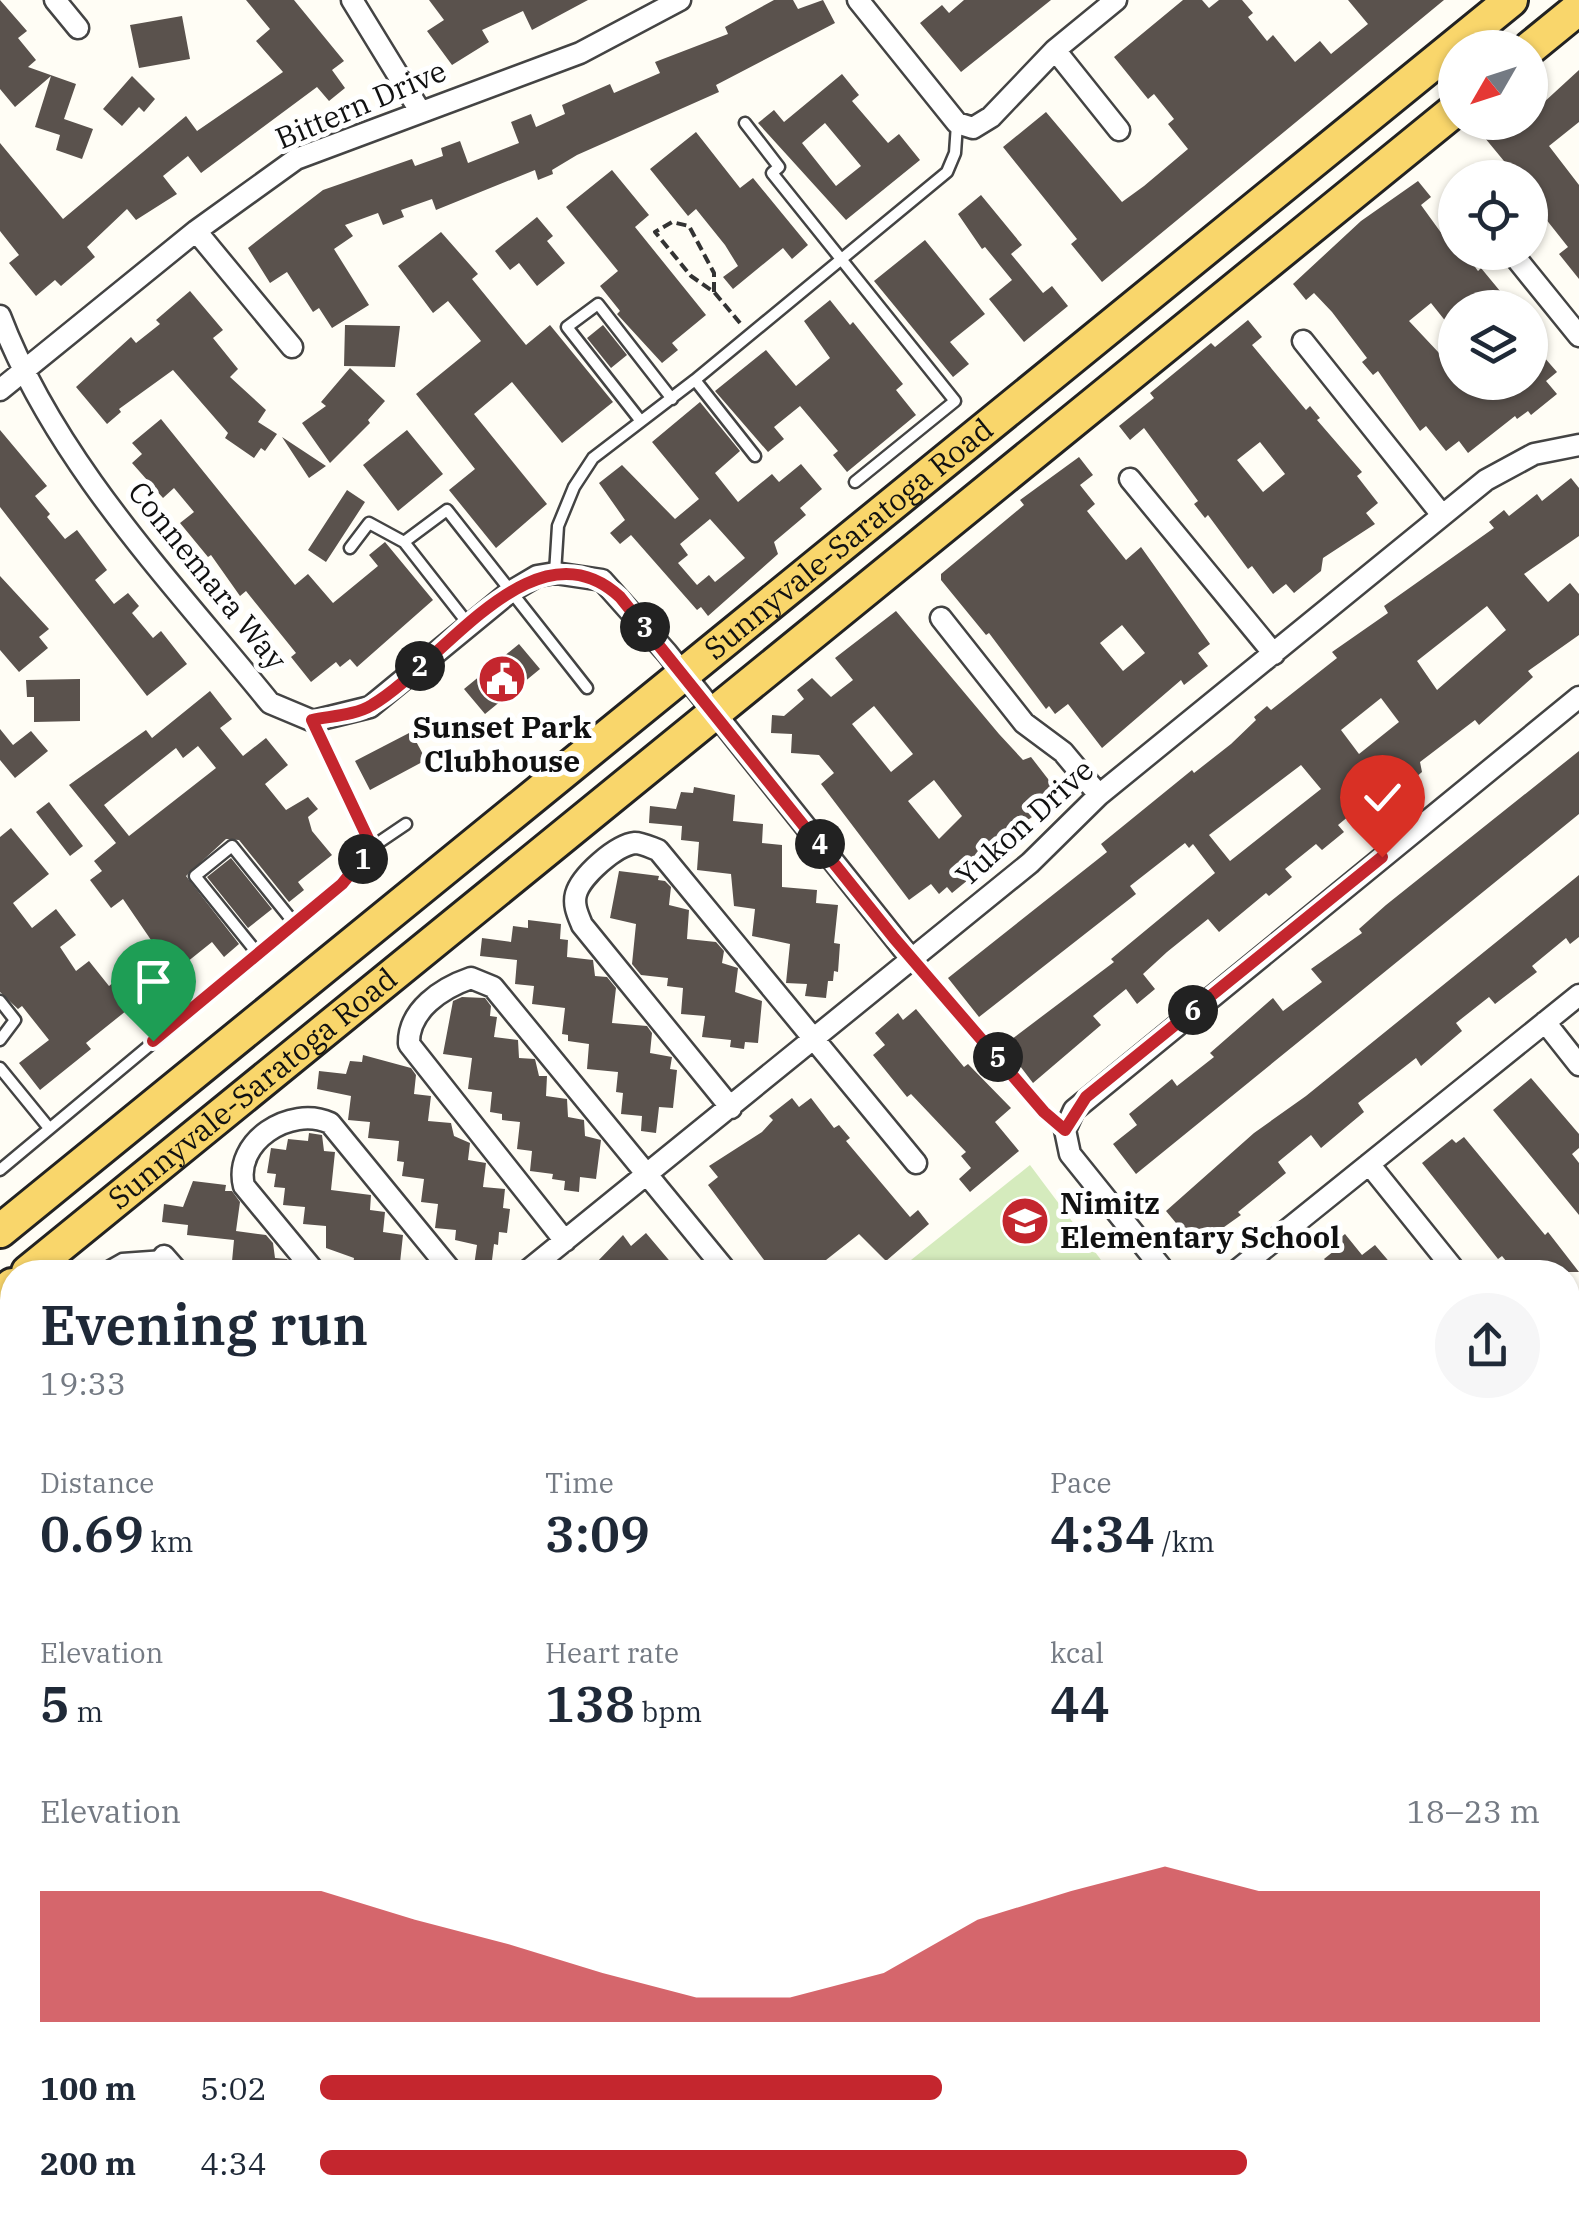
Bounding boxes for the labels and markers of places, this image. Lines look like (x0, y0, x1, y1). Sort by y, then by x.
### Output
pin: 3 (620, 602, 670, 652)
pin: 2 (395, 641, 445, 691)
public building icon: Sunset Park Clubhouse (476, 653, 528, 705)
place label: Sunset Park Clubhouse (412, 707, 592, 780)
pin (1340, 755, 1425, 858)
pin: 4 (795, 819, 845, 869)
pin: 1 (338, 834, 388, 884)
pin (111, 939, 196, 1042)
pin: 6 (1168, 985, 1218, 1035)
pin: 5 (973, 1032, 1023, 1082)
place label: Nimitz Elementary School (1060, 1183, 1340, 1256)
school or university icon: Nimitz Elementary School (999, 1195, 1051, 1247)

